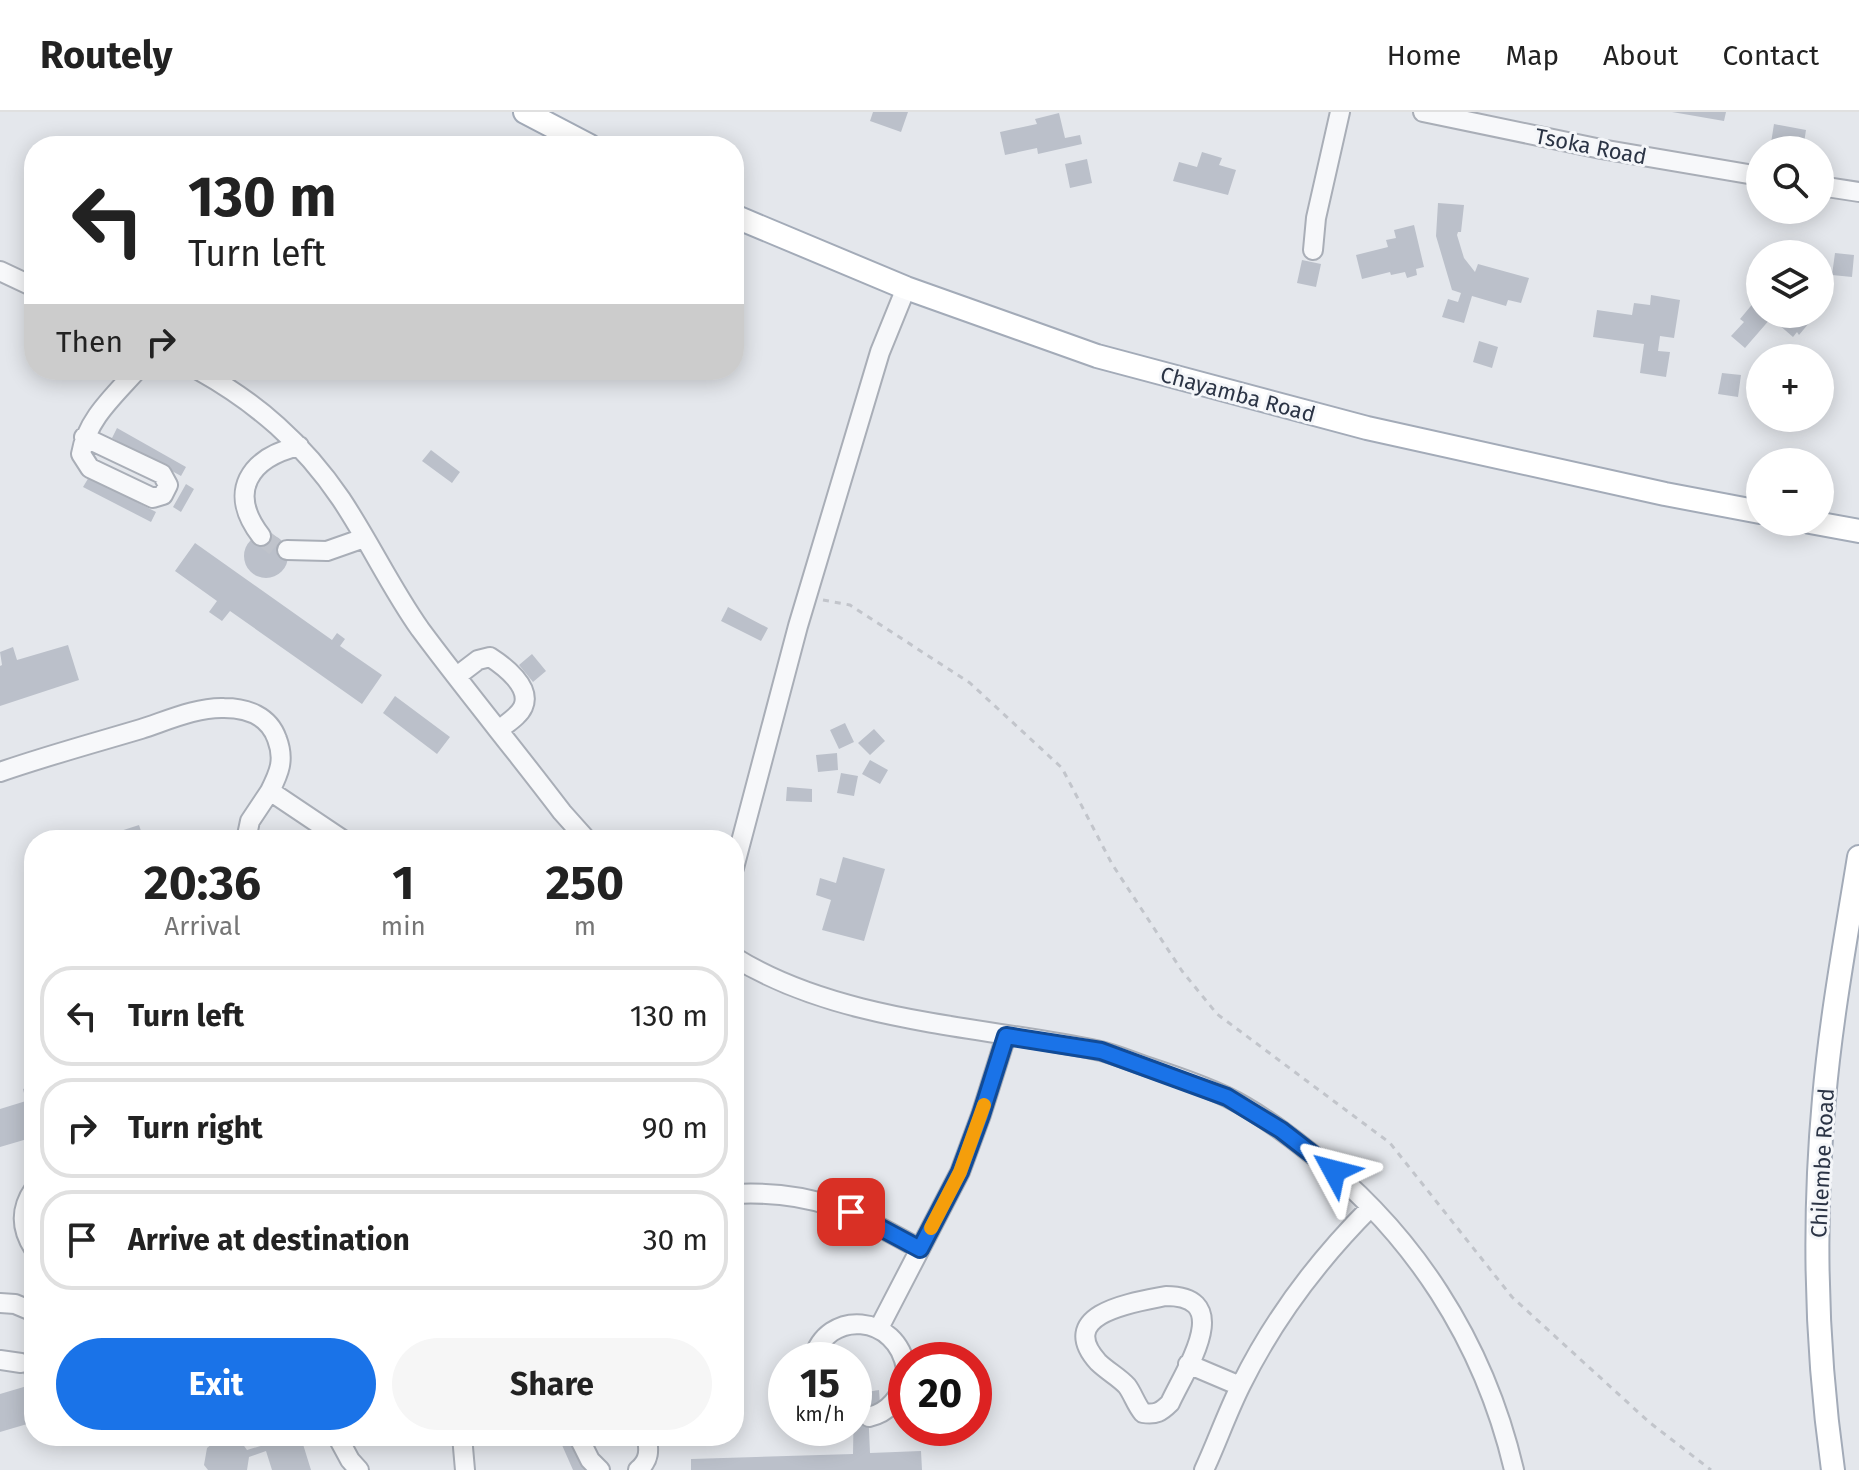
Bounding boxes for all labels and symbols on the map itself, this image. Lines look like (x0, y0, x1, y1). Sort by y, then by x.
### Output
street label: Tsoka Road (1533, 122, 1649, 171)
street label: Chayamba Road (1157, 361, 1318, 428)
street label: Chilembe Road (1805, 1087, 1840, 1239)
position arrow (1292, 1129, 1376, 1213)
pin (817, 1178, 885, 1246)
speed limit sign: 20 (888, 1342, 992, 1446)

